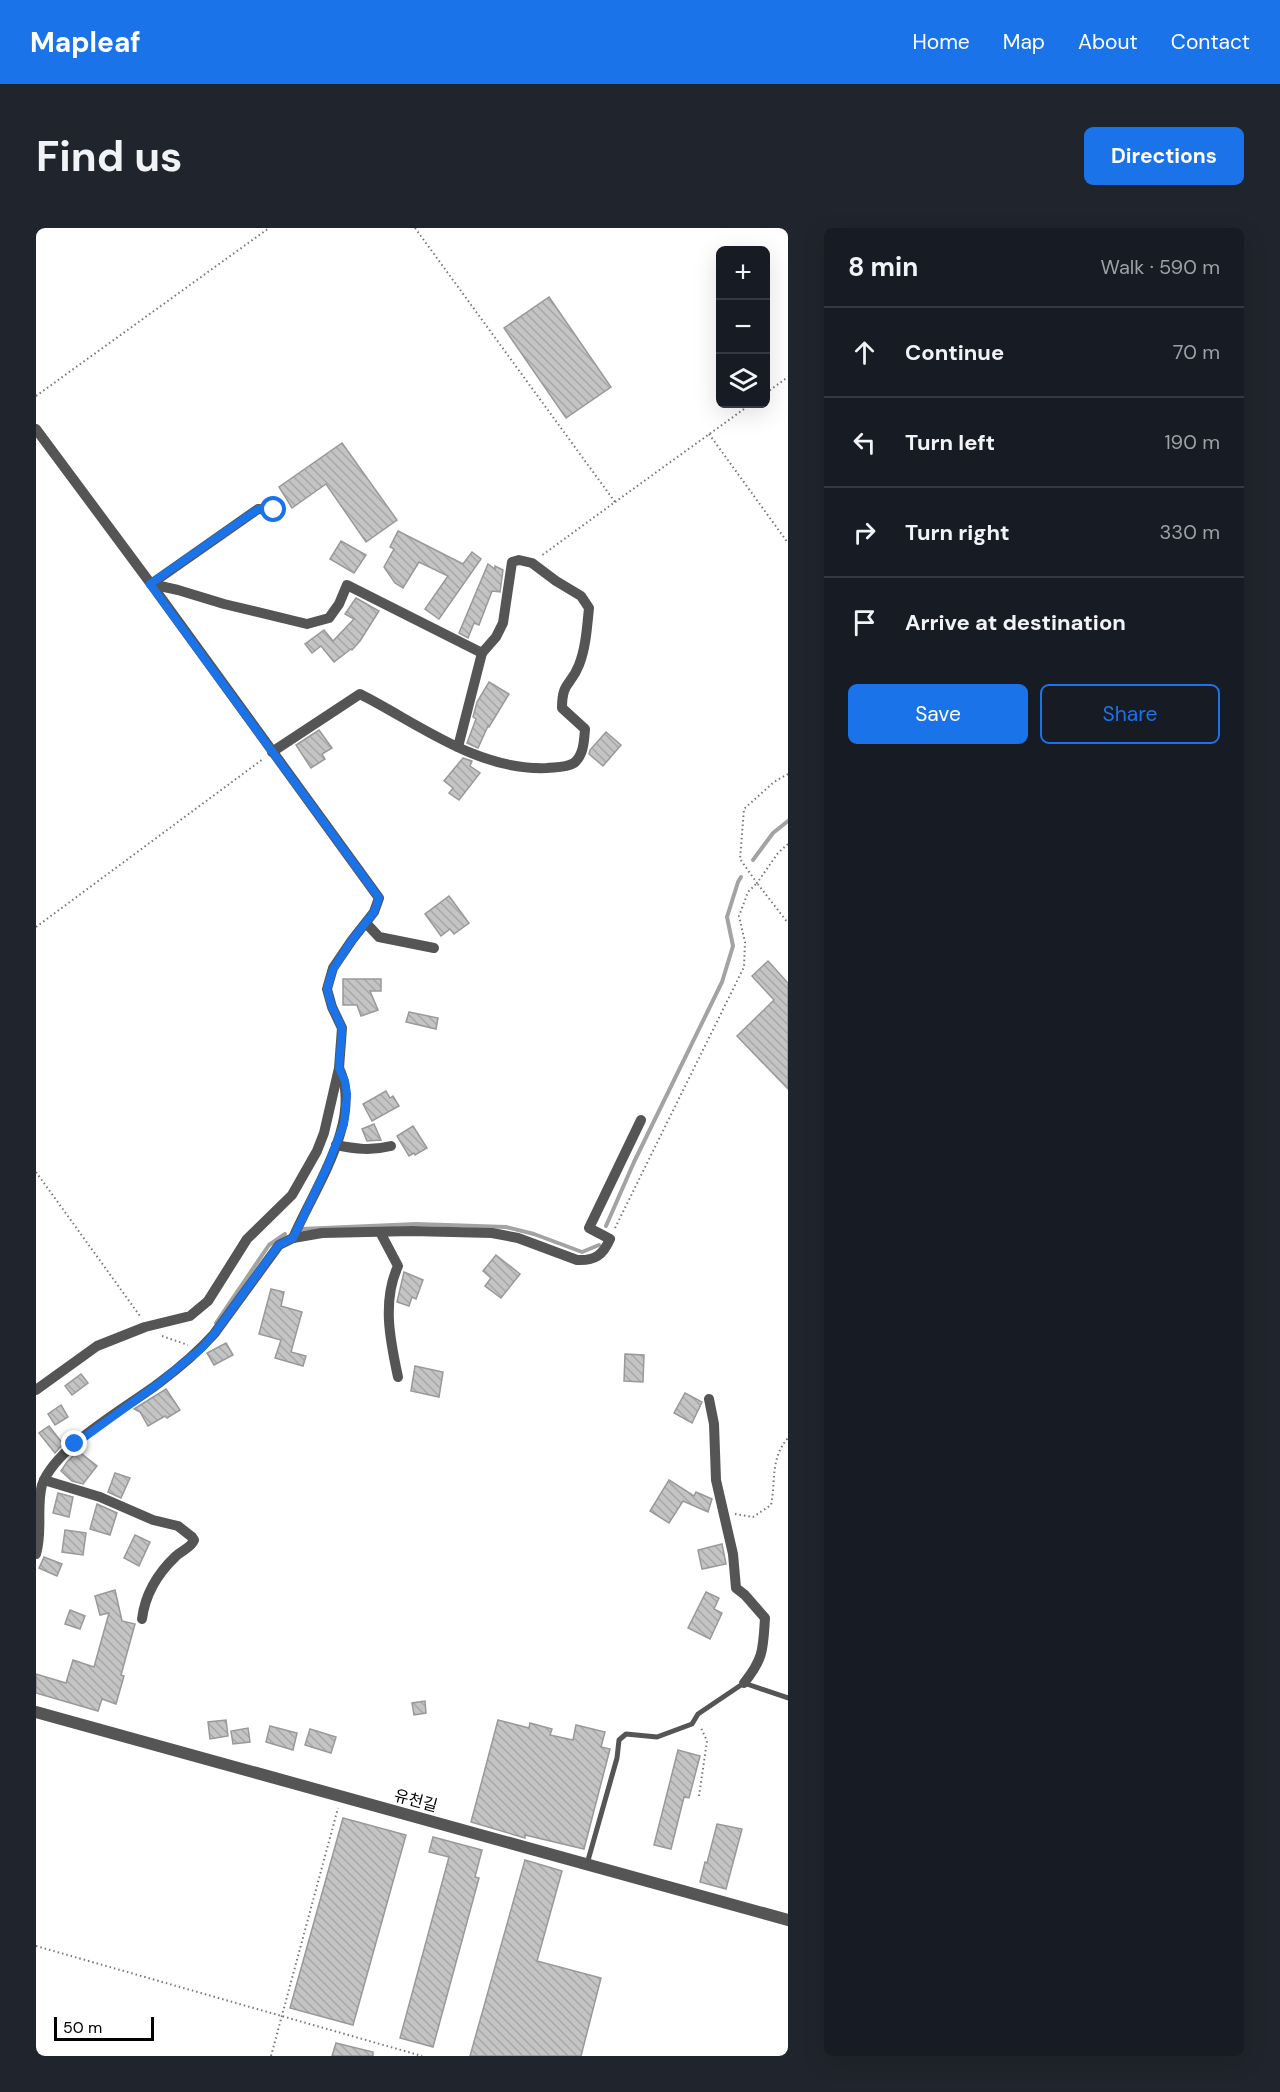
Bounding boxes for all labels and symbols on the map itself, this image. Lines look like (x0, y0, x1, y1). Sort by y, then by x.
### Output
route start (260, 496, 286, 522)
route end (61, 1430, 87, 1456)
street label: 유천길 (392, 1785, 440, 1816)
scale bar (54, 2014, 154, 2042)

